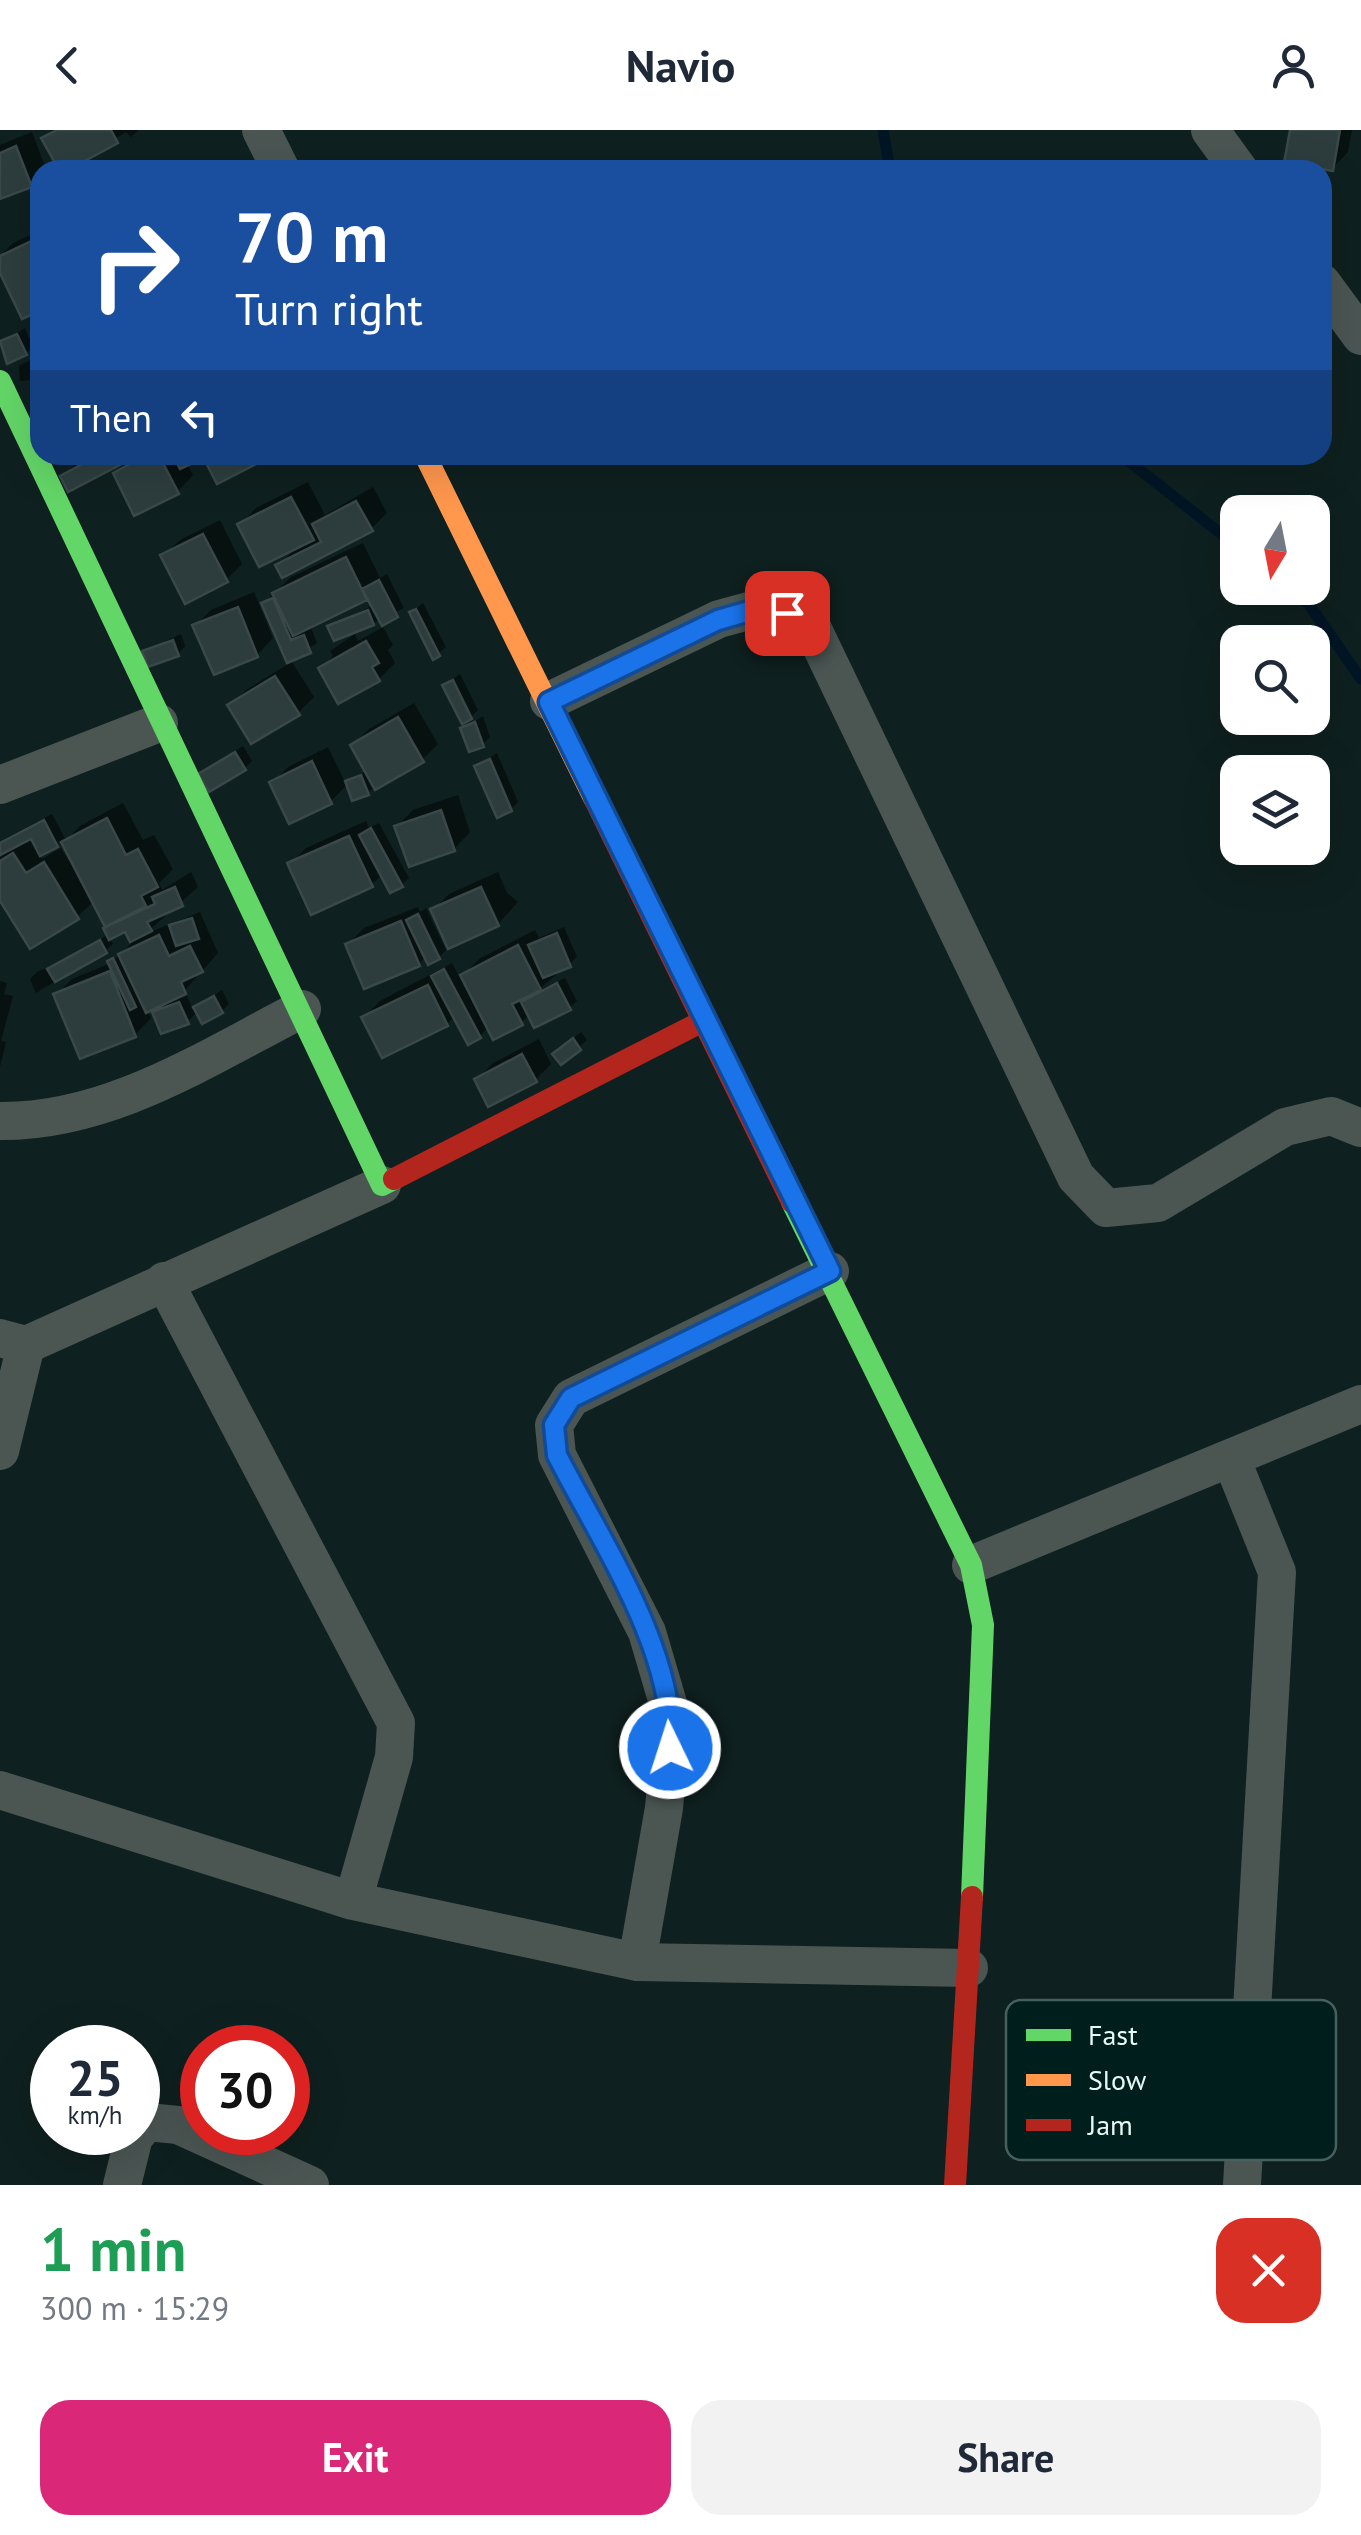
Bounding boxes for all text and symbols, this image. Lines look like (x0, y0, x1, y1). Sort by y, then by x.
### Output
text: Navio (626, 36, 735, 94)
icon: back (40, 38, 95, 93)
icon: person (1266, 38, 1321, 93)
text: 70 m (235, 191, 388, 281)
icon: right (70, 200, 200, 330)
text: Turn right (235, 279, 423, 337)
icon: left (172, 390, 227, 445)
text: Then (70, 393, 152, 442)
north arrow (1220, 495, 1330, 605)
map controls (1220, 495, 1330, 865)
pin (745, 571, 830, 656)
icon: arrive (760, 586, 815, 641)
button: search (1220, 625, 1330, 735)
button: layers (1220, 755, 1330, 865)
position arrow (618, 1696, 722, 1800)
legend (1006, 2000, 1336, 2160)
text: Fast (1088, 2016, 1138, 2053)
speed limit sign: 30 (180, 2025, 310, 2155)
text: 25 (67, 2045, 123, 2110)
text: Slow (1088, 2061, 1147, 2098)
text: km/h (68, 2099, 122, 2131)
text: Jam (1087, 2106, 1133, 2143)
text: 1 min (40, 2210, 186, 2288)
button: close (1216, 2218, 1321, 2323)
text: 300 m · 15:29 (40, 2287, 229, 2329)
button: Exit (40, 2400, 671, 2515)
button: Share (691, 2400, 1321, 2515)

